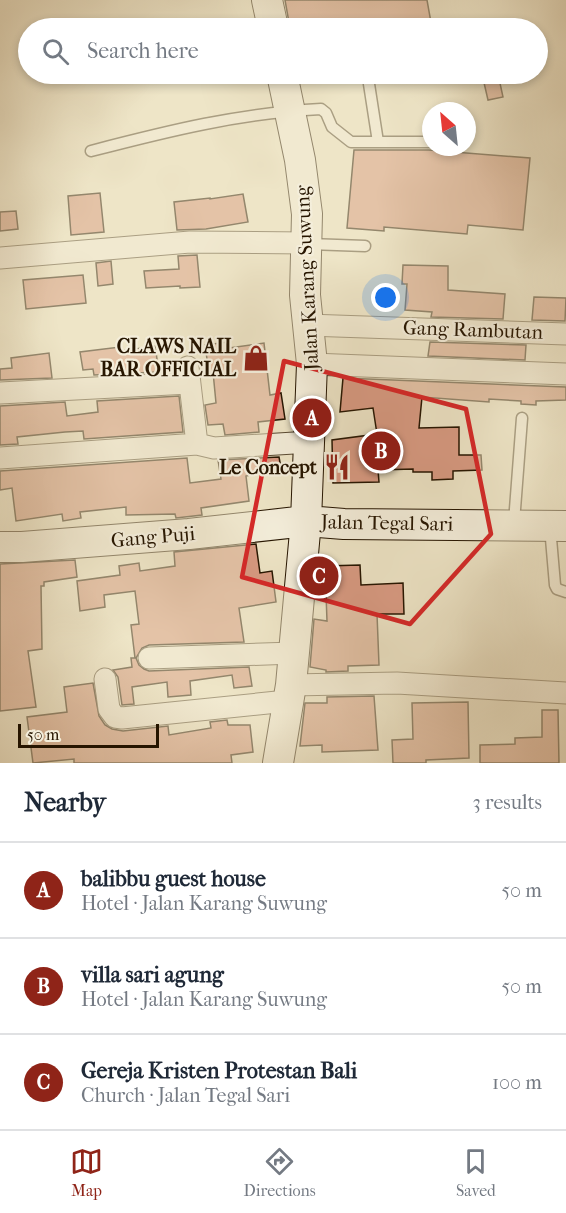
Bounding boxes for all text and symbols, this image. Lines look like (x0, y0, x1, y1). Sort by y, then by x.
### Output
search box (18, 18, 548, 84)
icon: search (39, 35, 72, 68)
text: Search here (87, 38, 199, 64)
north arrow (422, 102, 476, 156)
street label: Jalan Karang Suwung (291, 185, 323, 373)
your location (371, 283, 400, 312)
street label: Gang Rambutan (403, 316, 544, 344)
place label: CLAWS NAIL BAR OFFICIAL (100, 335, 237, 381)
shop icon: CLAWS NAIL BAR OFFICIAL (241, 343, 271, 373)
pin: A (292, 396, 332, 440)
pin: B (362, 428, 400, 474)
restaurant icon: Le Concept (322, 452, 352, 482)
place label: Le Concept (219, 456, 318, 479)
street label: Jalan Tegal Sari (319, 510, 454, 536)
street label: Gang Puji (110, 522, 196, 552)
pin: C (300, 554, 338, 598)
scale bar (18, 721, 159, 748)
text: 50 m (27, 725, 59, 744)
text: Nearby (24, 787, 106, 818)
text: 3 results (473, 791, 542, 814)
text: balibbu guest house (81, 866, 266, 892)
text: A (37, 879, 50, 902)
text: 50 m (501, 879, 542, 902)
text: Hotel · Jalan Karang Suwung (81, 892, 327, 915)
text: villa sari agung (81, 962, 224, 988)
text: B (37, 975, 50, 998)
text: 50 m (501, 975, 542, 998)
text: Hotel · Jalan Karang Suwung (81, 988, 327, 1011)
text: Gereja Kristen Protestan Bali (81, 1058, 357, 1084)
text: C (37, 1071, 50, 1094)
text: 100 m (492, 1071, 542, 1094)
text: Church · Jalan Tegal Sari (81, 1084, 290, 1107)
tab: Map (70, 1145, 103, 1200)
tab: Directions (244, 1145, 316, 1200)
tab: Saved (456, 1145, 496, 1200)

